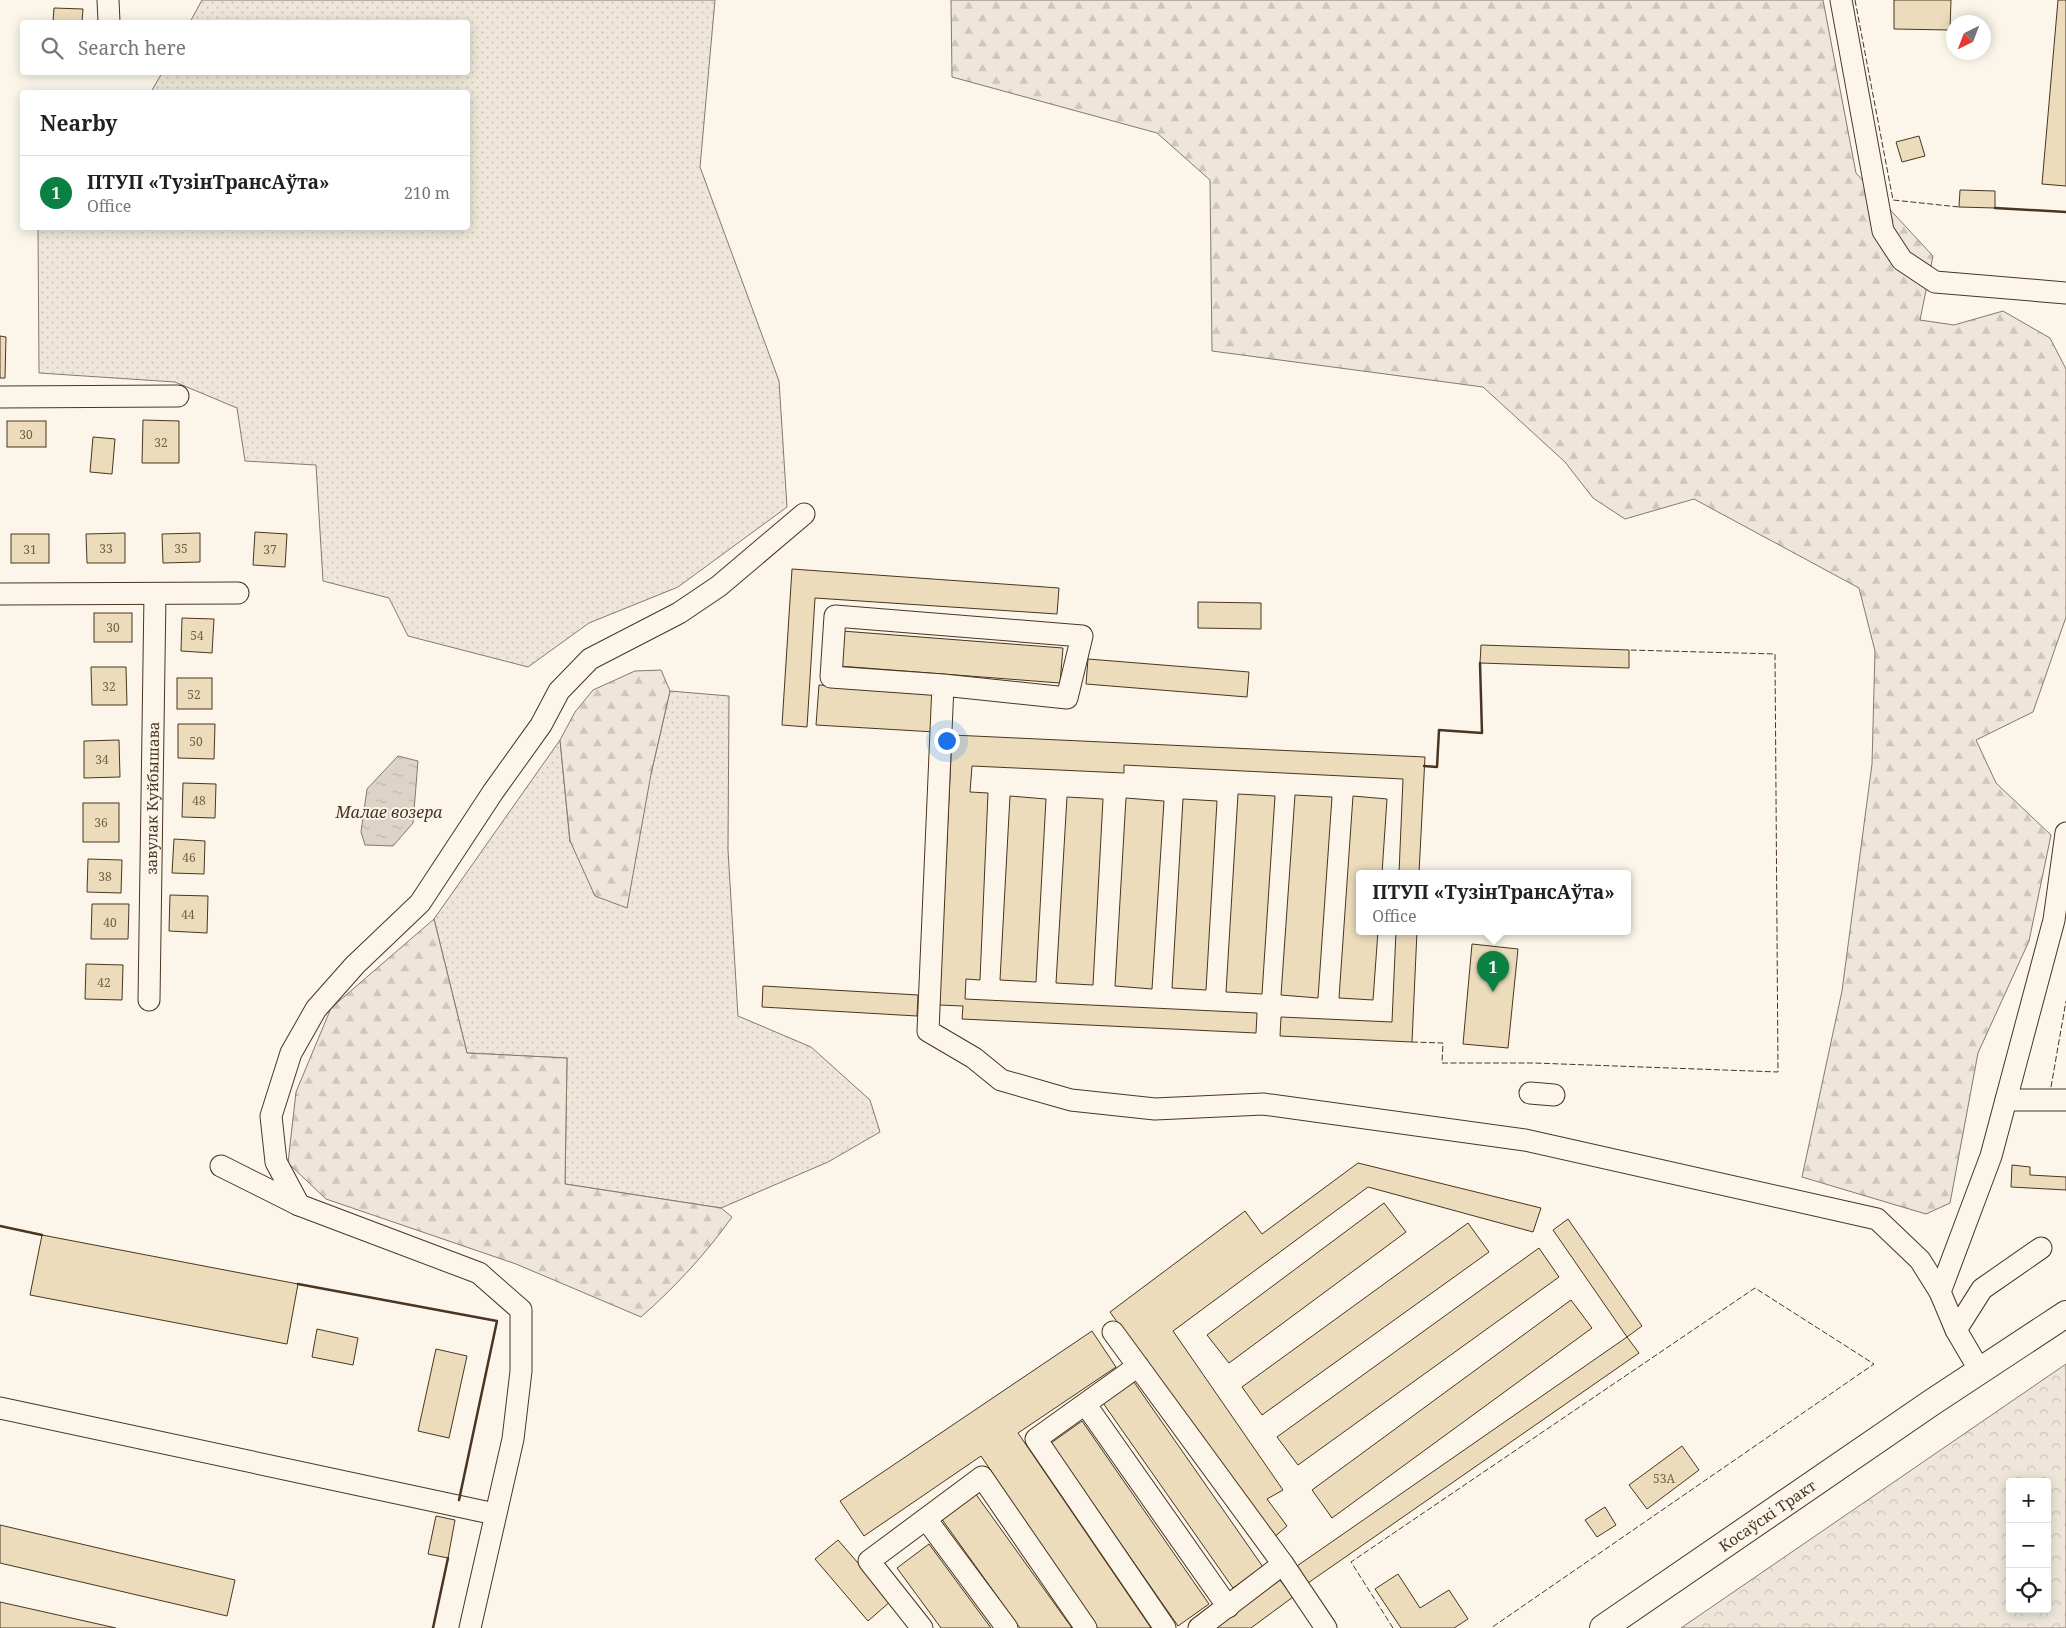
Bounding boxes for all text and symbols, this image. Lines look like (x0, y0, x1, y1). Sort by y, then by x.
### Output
north arrow (1946, 15, 1991, 60)
search box (20, 20, 470, 75)
icon: search (38, 34, 66, 62)
text: Search here (78, 35, 186, 61)
text: Nearby (40, 109, 118, 137)
text: ПТУП «ТузінТрансАўта» (87, 169, 330, 195)
text: 1 (51, 182, 61, 204)
text: 210 m (404, 182, 450, 204)
text: Office (87, 195, 131, 217)
house number: 30 (19, 426, 33, 443)
house number: 32 (154, 434, 168, 451)
house number: 33 (99, 540, 113, 557)
house number: 35 (174, 540, 188, 557)
house number: 31 (23, 541, 37, 558)
house number: 37 (263, 541, 277, 558)
house number: 30 (106, 619, 120, 636)
house number: 54 (190, 627, 204, 644)
house number: 32 (102, 678, 116, 695)
house number: 52 (187, 686, 201, 703)
street label: завулак Куйбышава (141, 721, 163, 875)
your location (934, 728, 960, 754)
house number: 50 (189, 733, 203, 750)
house number: 34 (95, 751, 109, 768)
house number: 48 (192, 792, 206, 809)
water label: Малае возера (335, 801, 442, 823)
house number: 36 (94, 814, 108, 831)
house number: 46 (182, 849, 196, 866)
house number: 38 (98, 868, 112, 885)
popup (1356, 870, 1631, 935)
text: ПТУП «ТузінТрансАўта» (1372, 879, 1615, 905)
text: Office (1372, 905, 1417, 927)
house number: 44 (181, 906, 195, 923)
house number: 40 (103, 914, 117, 931)
pin: 1 (1477, 951, 1509, 992)
house number: 42 (97, 974, 111, 991)
house number: 53А (1653, 1470, 1675, 1487)
street label: Косаўскі Тракт (1715, 1475, 1820, 1556)
map controls (2006, 1478, 2051, 1613)
button: + (2006, 1478, 2051, 1523)
button: − (2006, 1523, 2051, 1568)
button: locate (2006, 1568, 2051, 1613)

